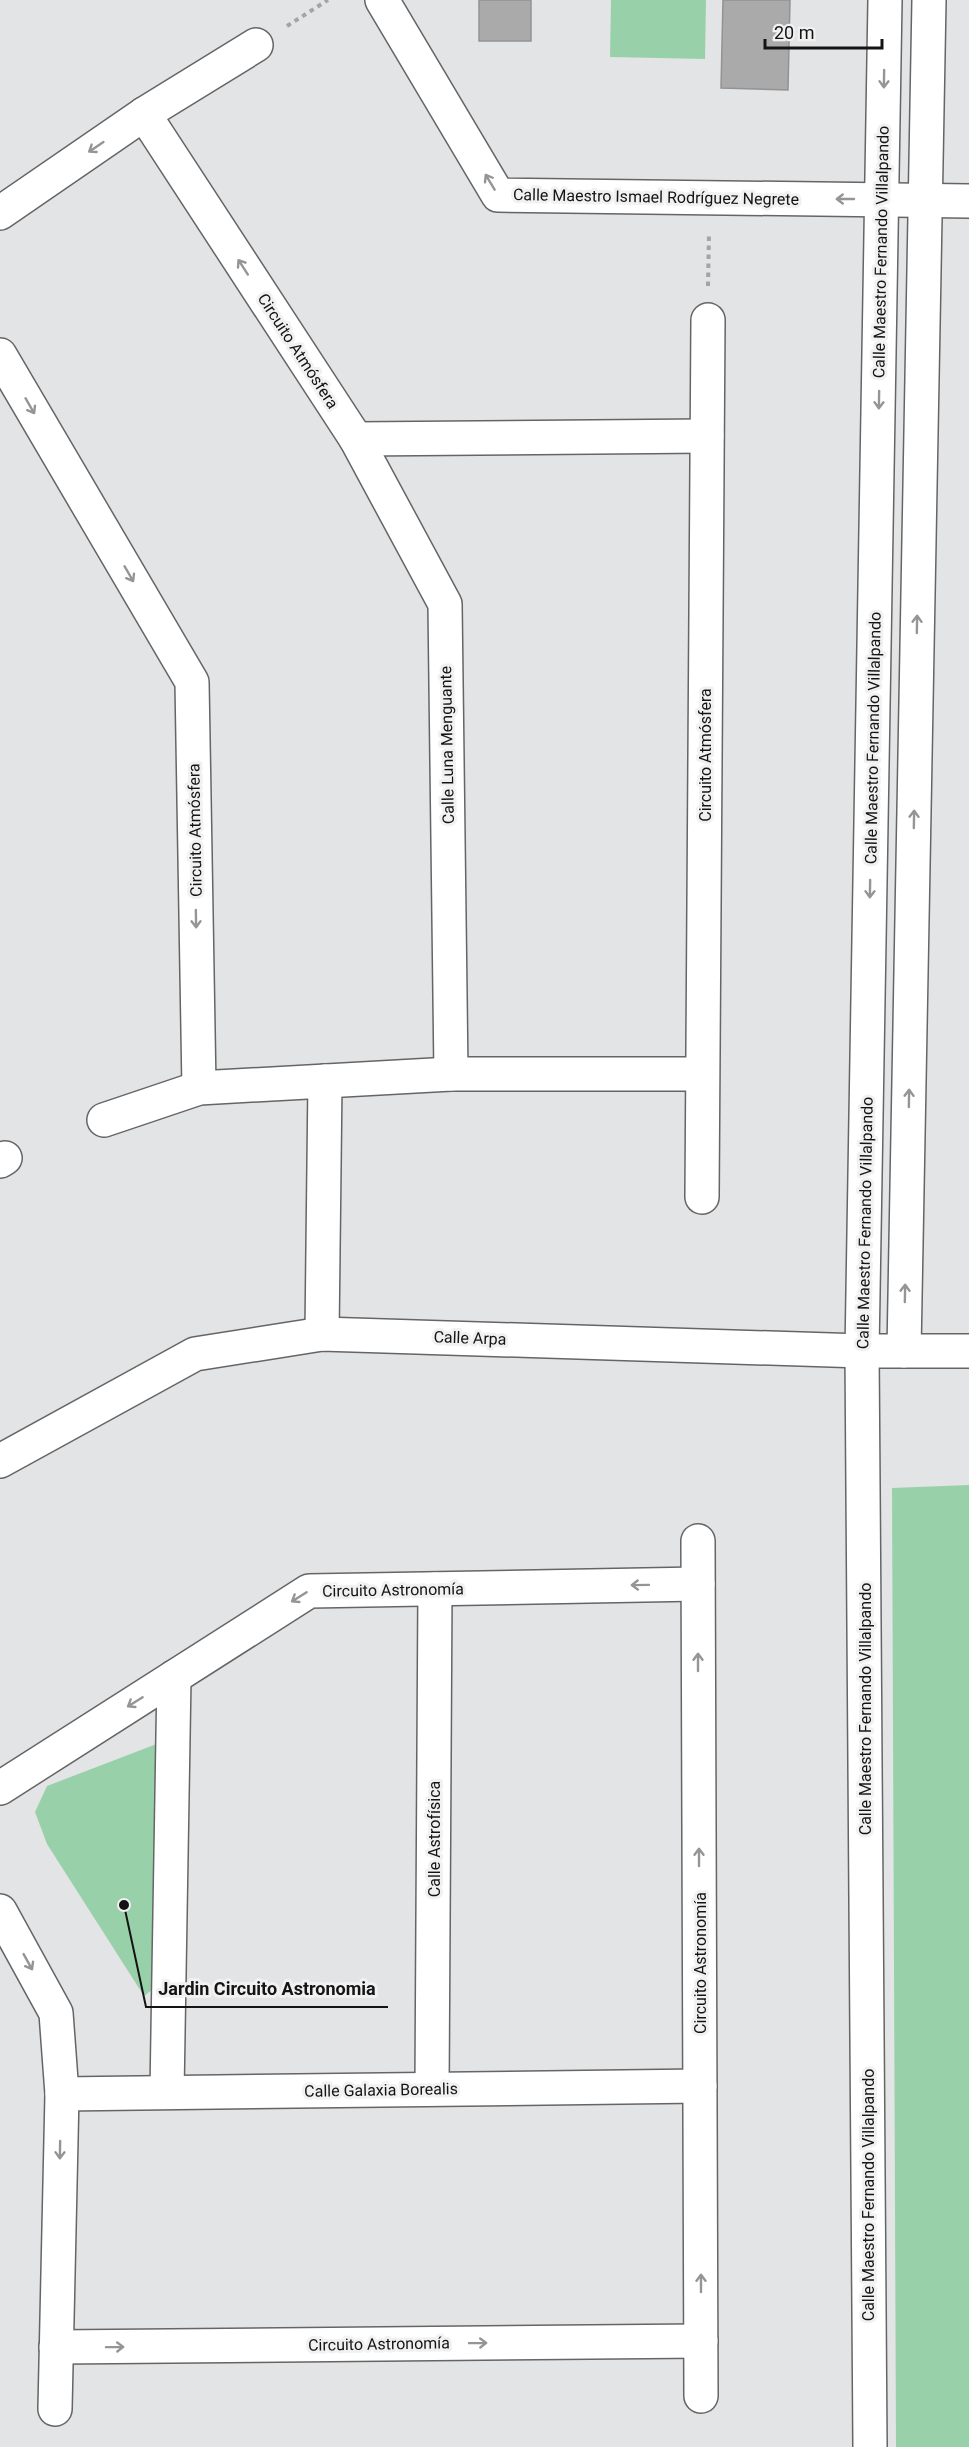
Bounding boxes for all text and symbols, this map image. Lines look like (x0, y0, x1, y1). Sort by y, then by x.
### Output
scale bar (765, 12, 882, 50)
text: 20 m (774, 22, 814, 43)
one-way arrow (878, 69, 890, 89)
street label: Calle Maestro Fernando Villalpando (869, 126, 893, 378)
one-way arrow (87, 141, 104, 154)
one-way arrow (484, 174, 496, 191)
street label: Calle Maestro Ismael Rodríguez Negrete (513, 185, 799, 209)
one-way arrow (836, 193, 856, 205)
one-way arrow (237, 259, 249, 276)
street label: Circuito Atmósfera (254, 290, 342, 412)
one-way arrow (873, 390, 885, 410)
one-way arrow (24, 397, 36, 414)
one-way arrow (123, 565, 135, 582)
street label: Calle Maestro Fernando Villalpando (861, 612, 885, 864)
one-way arrow (911, 614, 923, 634)
street label: Calle Luna Menguante (436, 666, 458, 824)
street label: Circuito Atmósfera (696, 688, 715, 822)
street label: Circuito Atmósfera (184, 763, 206, 897)
one-way arrow (908, 809, 919, 829)
one-way arrow (865, 879, 876, 899)
one-way arrow (190, 909, 202, 929)
one-way arrow (903, 1088, 914, 1108)
street label: Calle Maestro Fernando Villalpando (853, 1097, 877, 1349)
one-way arrow (899, 1283, 911, 1303)
street label: Calle Arpa (433, 1327, 507, 1349)
street label: Circuito Astronomía (322, 1579, 464, 1601)
one-way arrow (630, 1579, 650, 1591)
street label: Calle Maestro Fernando Villalpando (856, 1583, 875, 1835)
one-way arrow (291, 1591, 308, 1604)
one-way arrow (693, 1652, 704, 1672)
one-way arrow (127, 1696, 144, 1708)
street label: Calle Astrofísica (425, 1781, 444, 1897)
one-way arrow (693, 1847, 705, 1867)
street label: Circuito Astronomía (691, 1892, 710, 2034)
one-way arrow (22, 1953, 34, 1970)
callout: Jardin Circuito Astronomia (146, 1971, 388, 2007)
text: Jardin Circuito Astronomia (158, 1978, 376, 1999)
street label: Calle Maestro Fernando Villalpando (859, 2069, 878, 2321)
street label: Calle Galaxia Borealis (304, 2079, 458, 2101)
one-way arrow (55, 2139, 66, 2159)
one-way arrow (695, 2273, 707, 2293)
street label: Circuito Astronomía (308, 2333, 450, 2355)
one-way arrow (467, 2338, 487, 2349)
one-way arrow (104, 2341, 124, 2353)

